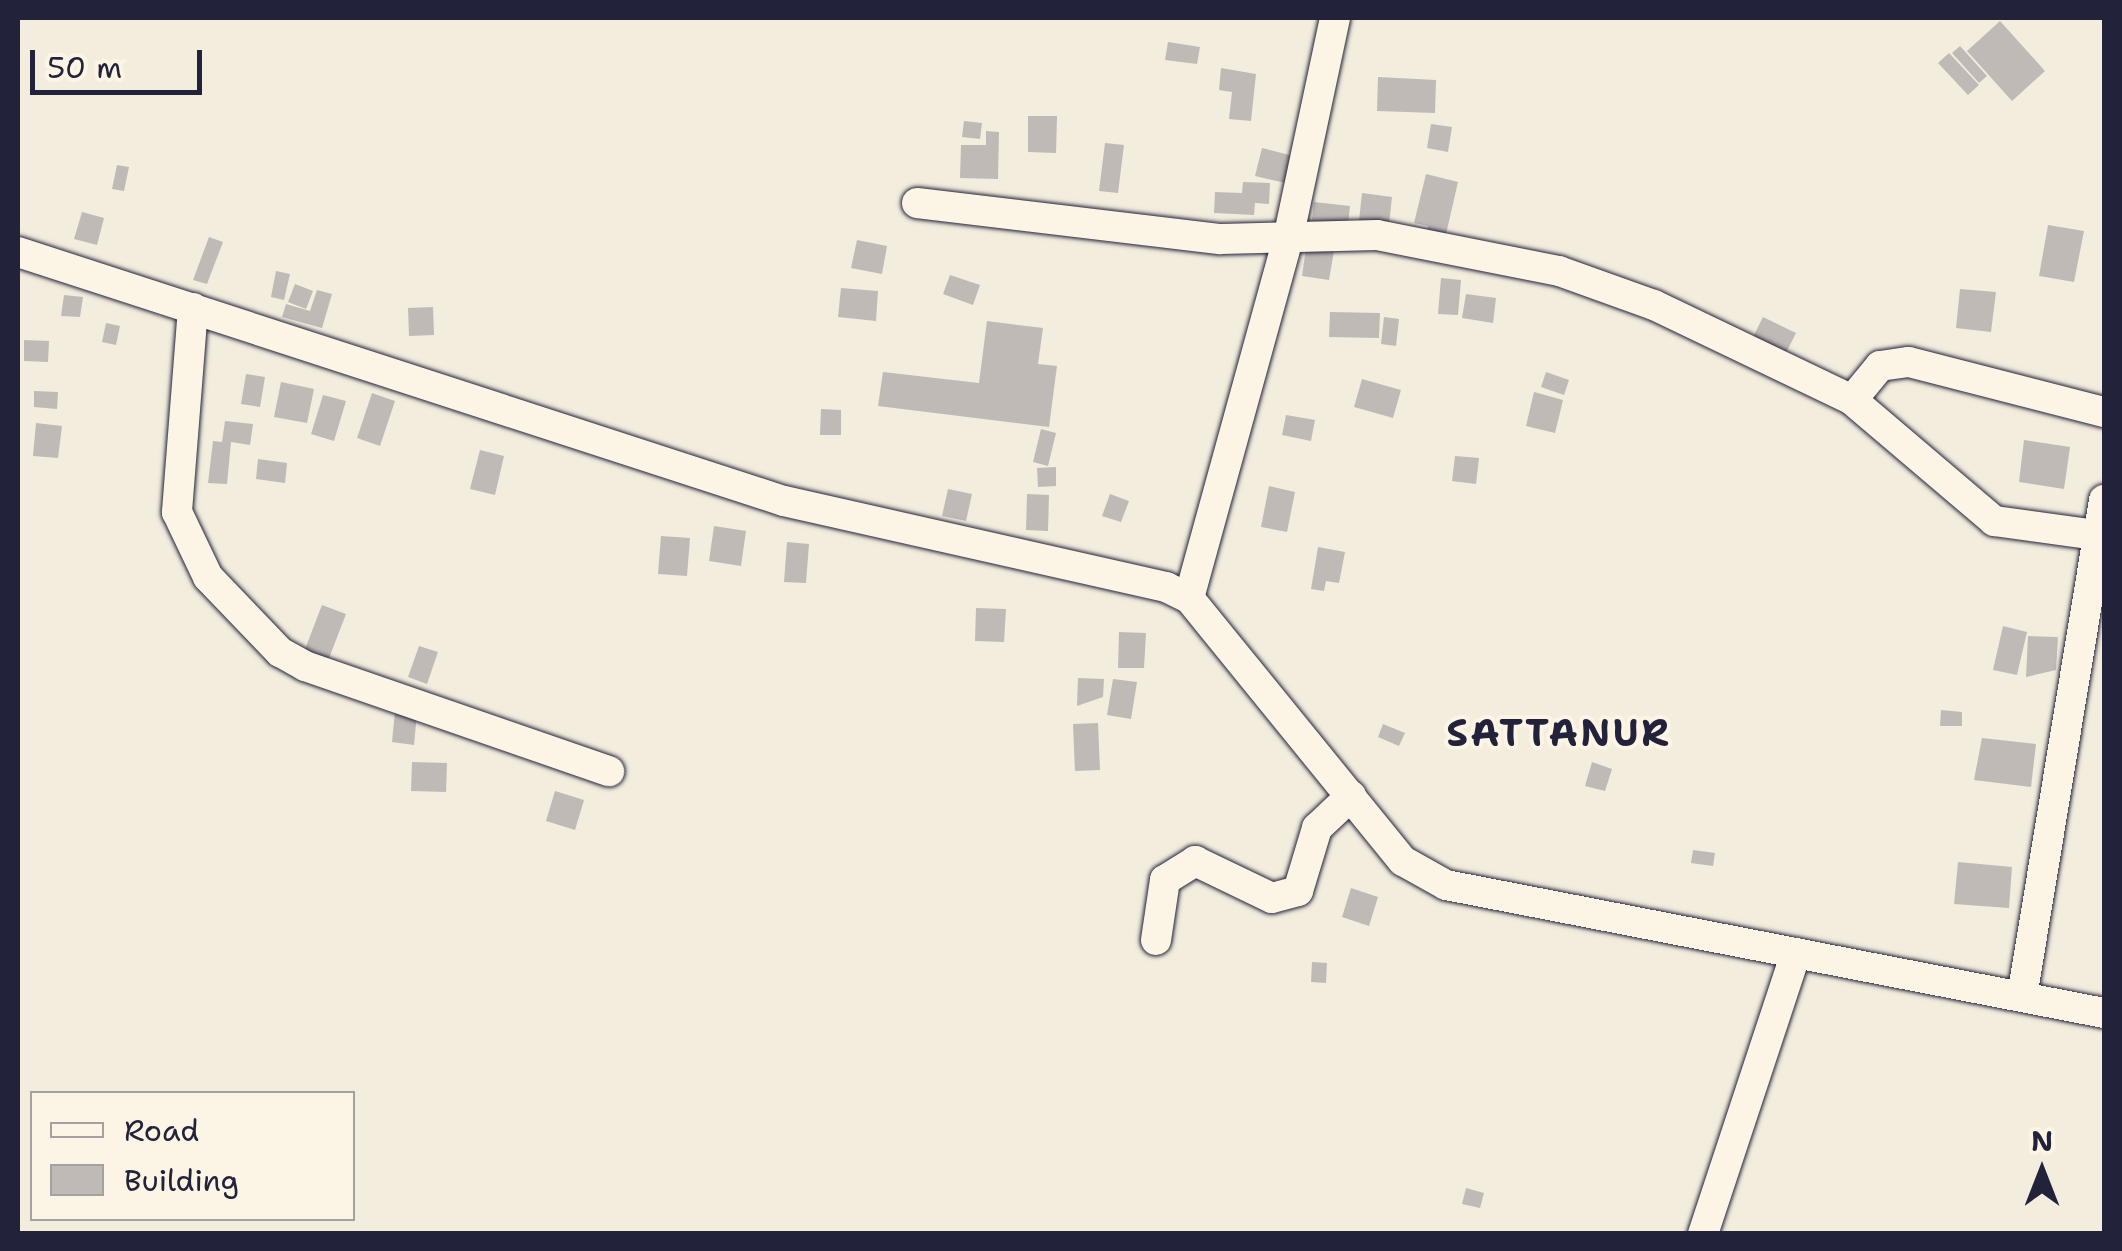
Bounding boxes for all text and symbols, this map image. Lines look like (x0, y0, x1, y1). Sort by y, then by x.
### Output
scale bar (35, 30, 208, 92)
text: 50 m (47, 47, 122, 88)
district label: SATTANUR (1446, 710, 1672, 756)
legend (30, 1091, 355, 1221)
text: Road (124, 1110, 199, 1151)
north arrow (1992, 1121, 2092, 1221)
text: N (2031, 1122, 2053, 1160)
text: Building (124, 1160, 239, 1201)

